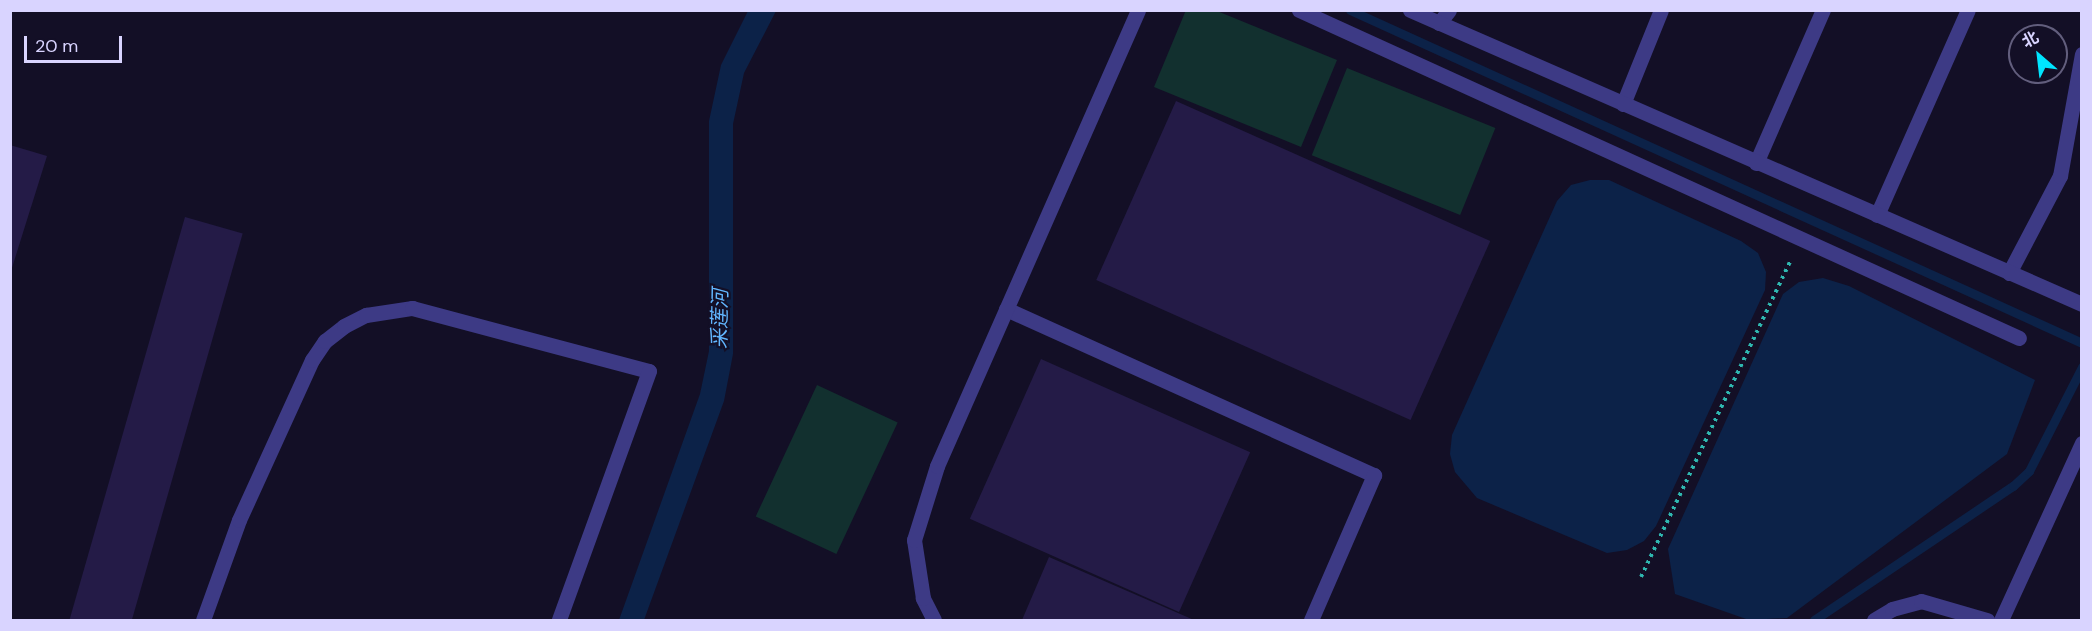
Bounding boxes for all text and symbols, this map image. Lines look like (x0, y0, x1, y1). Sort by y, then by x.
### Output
scale bar (27, 24, 124, 62)
north arrow (2008, 24, 2068, 84)
text: 北 (2018, 26, 2042, 52)
text: 20 m (35, 34, 78, 58)
water label: 采莲河 (707, 289, 733, 349)

